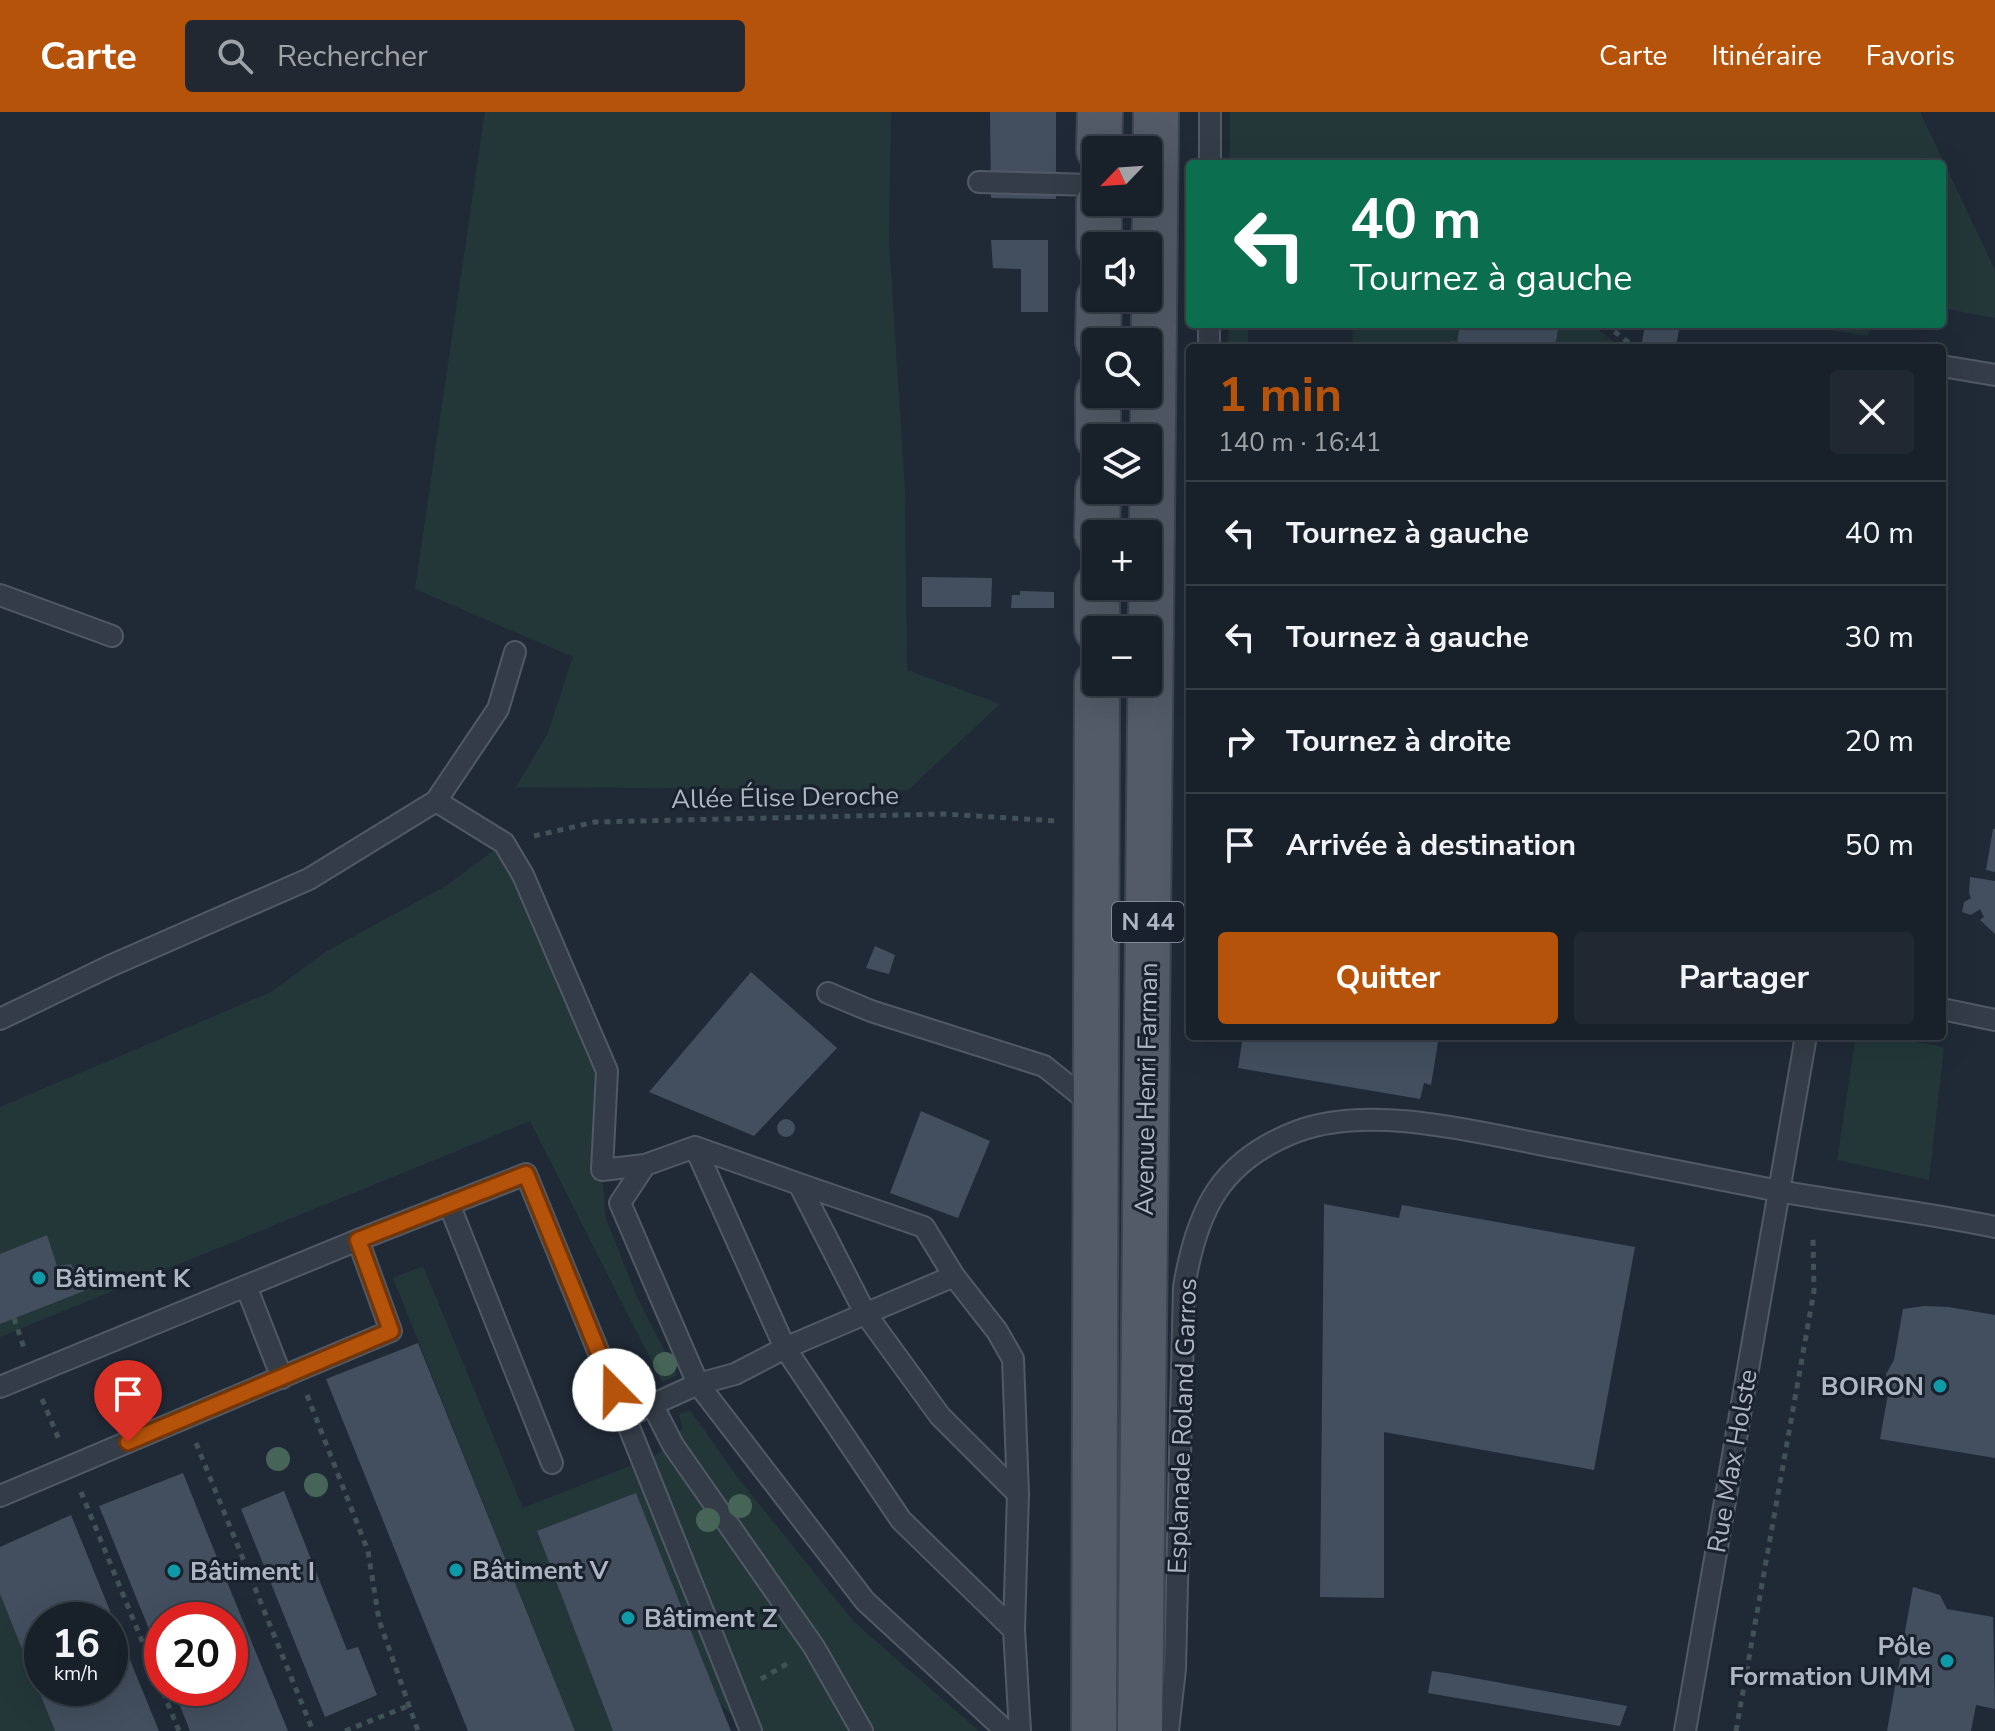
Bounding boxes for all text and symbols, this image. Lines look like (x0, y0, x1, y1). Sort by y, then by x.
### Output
search box (185, 20, 745, 92)
text: Carte (40, 31, 137, 82)
icon: search (213, 34, 257, 78)
text: Rechercher (277, 36, 428, 77)
text: Carte (1599, 37, 1668, 75)
text: Itinéraire (1712, 37, 1822, 75)
text: Favoris (1866, 37, 1955, 75)
north arrow (1082, 136, 1162, 216)
map controls (1082, 136, 1162, 696)
text: 40 m (1350, 181, 1481, 258)
icon: left (1218, 192, 1322, 296)
button: sound (1082, 232, 1162, 312)
text: Tournez à gauche (1350, 254, 1632, 303)
button: search (1082, 328, 1162, 408)
text: 1 min (1218, 362, 1342, 428)
button: close (1830, 370, 1914, 454)
button: layers (1082, 424, 1162, 504)
text: 140 m · 16:41 (1218, 425, 1381, 460)
icon: left (1218, 511, 1262, 555)
text: Tournez à gauche (1286, 513, 1529, 554)
text: 40 m (1845, 513, 1914, 554)
button: + (1082, 520, 1162, 600)
icon: left (1218, 615, 1262, 659)
button: − (1082, 616, 1162, 696)
text: Tournez à gauche (1286, 617, 1529, 658)
text: 30 m (1845, 617, 1914, 658)
icon: right (1218, 719, 1262, 763)
text: Tournez à droite (1286, 721, 1511, 762)
text: 20 m (1845, 721, 1914, 762)
street label: Allée Élise Deroche (671, 778, 899, 817)
icon: arrive (1218, 823, 1262, 867)
text: Arrivée à destination (1286, 825, 1576, 866)
text: 50 m (1845, 825, 1914, 866)
road number: N 44 (1112, 902, 1184, 942)
button: Quitter (1218, 932, 1558, 1024)
button: Partager (1574, 932, 1914, 1024)
street label: Avenue Henri Farman (1127, 962, 1166, 1216)
place label: Bâtiment K (55, 1261, 191, 1296)
marker: Bâtiment K (30, 1269, 48, 1287)
street label: Esplanade Roland Garros (1160, 1277, 1205, 1575)
position arrow (572, 1348, 656, 1432)
pin (94, 1360, 162, 1442)
street label: Rue Max Holste (1699, 1367, 1766, 1556)
place label: BOIRON (1821, 1369, 1924, 1404)
icon: arrive (106, 1372, 150, 1416)
marker: BOIRON (1931, 1377, 1949, 1395)
place label: Bâtiment V (472, 1553, 609, 1588)
place label: Bâtiment I (190, 1554, 315, 1589)
marker: Bâtiment V (447, 1561, 465, 1579)
marker: Bâtiment I (165, 1562, 183, 1580)
place label: Bâtiment Z (644, 1601, 778, 1636)
speed limit sign: 20 (144, 1602, 248, 1706)
marker: Bâtiment Z (619, 1609, 637, 1627)
text: 16 (52, 1617, 100, 1671)
place label: Pôle Formation UIMM (1729, 1629, 1931, 1694)
marker: Pôle Formation UIMM (1938, 1652, 1956, 1670)
text: km/h (54, 1660, 98, 1687)

